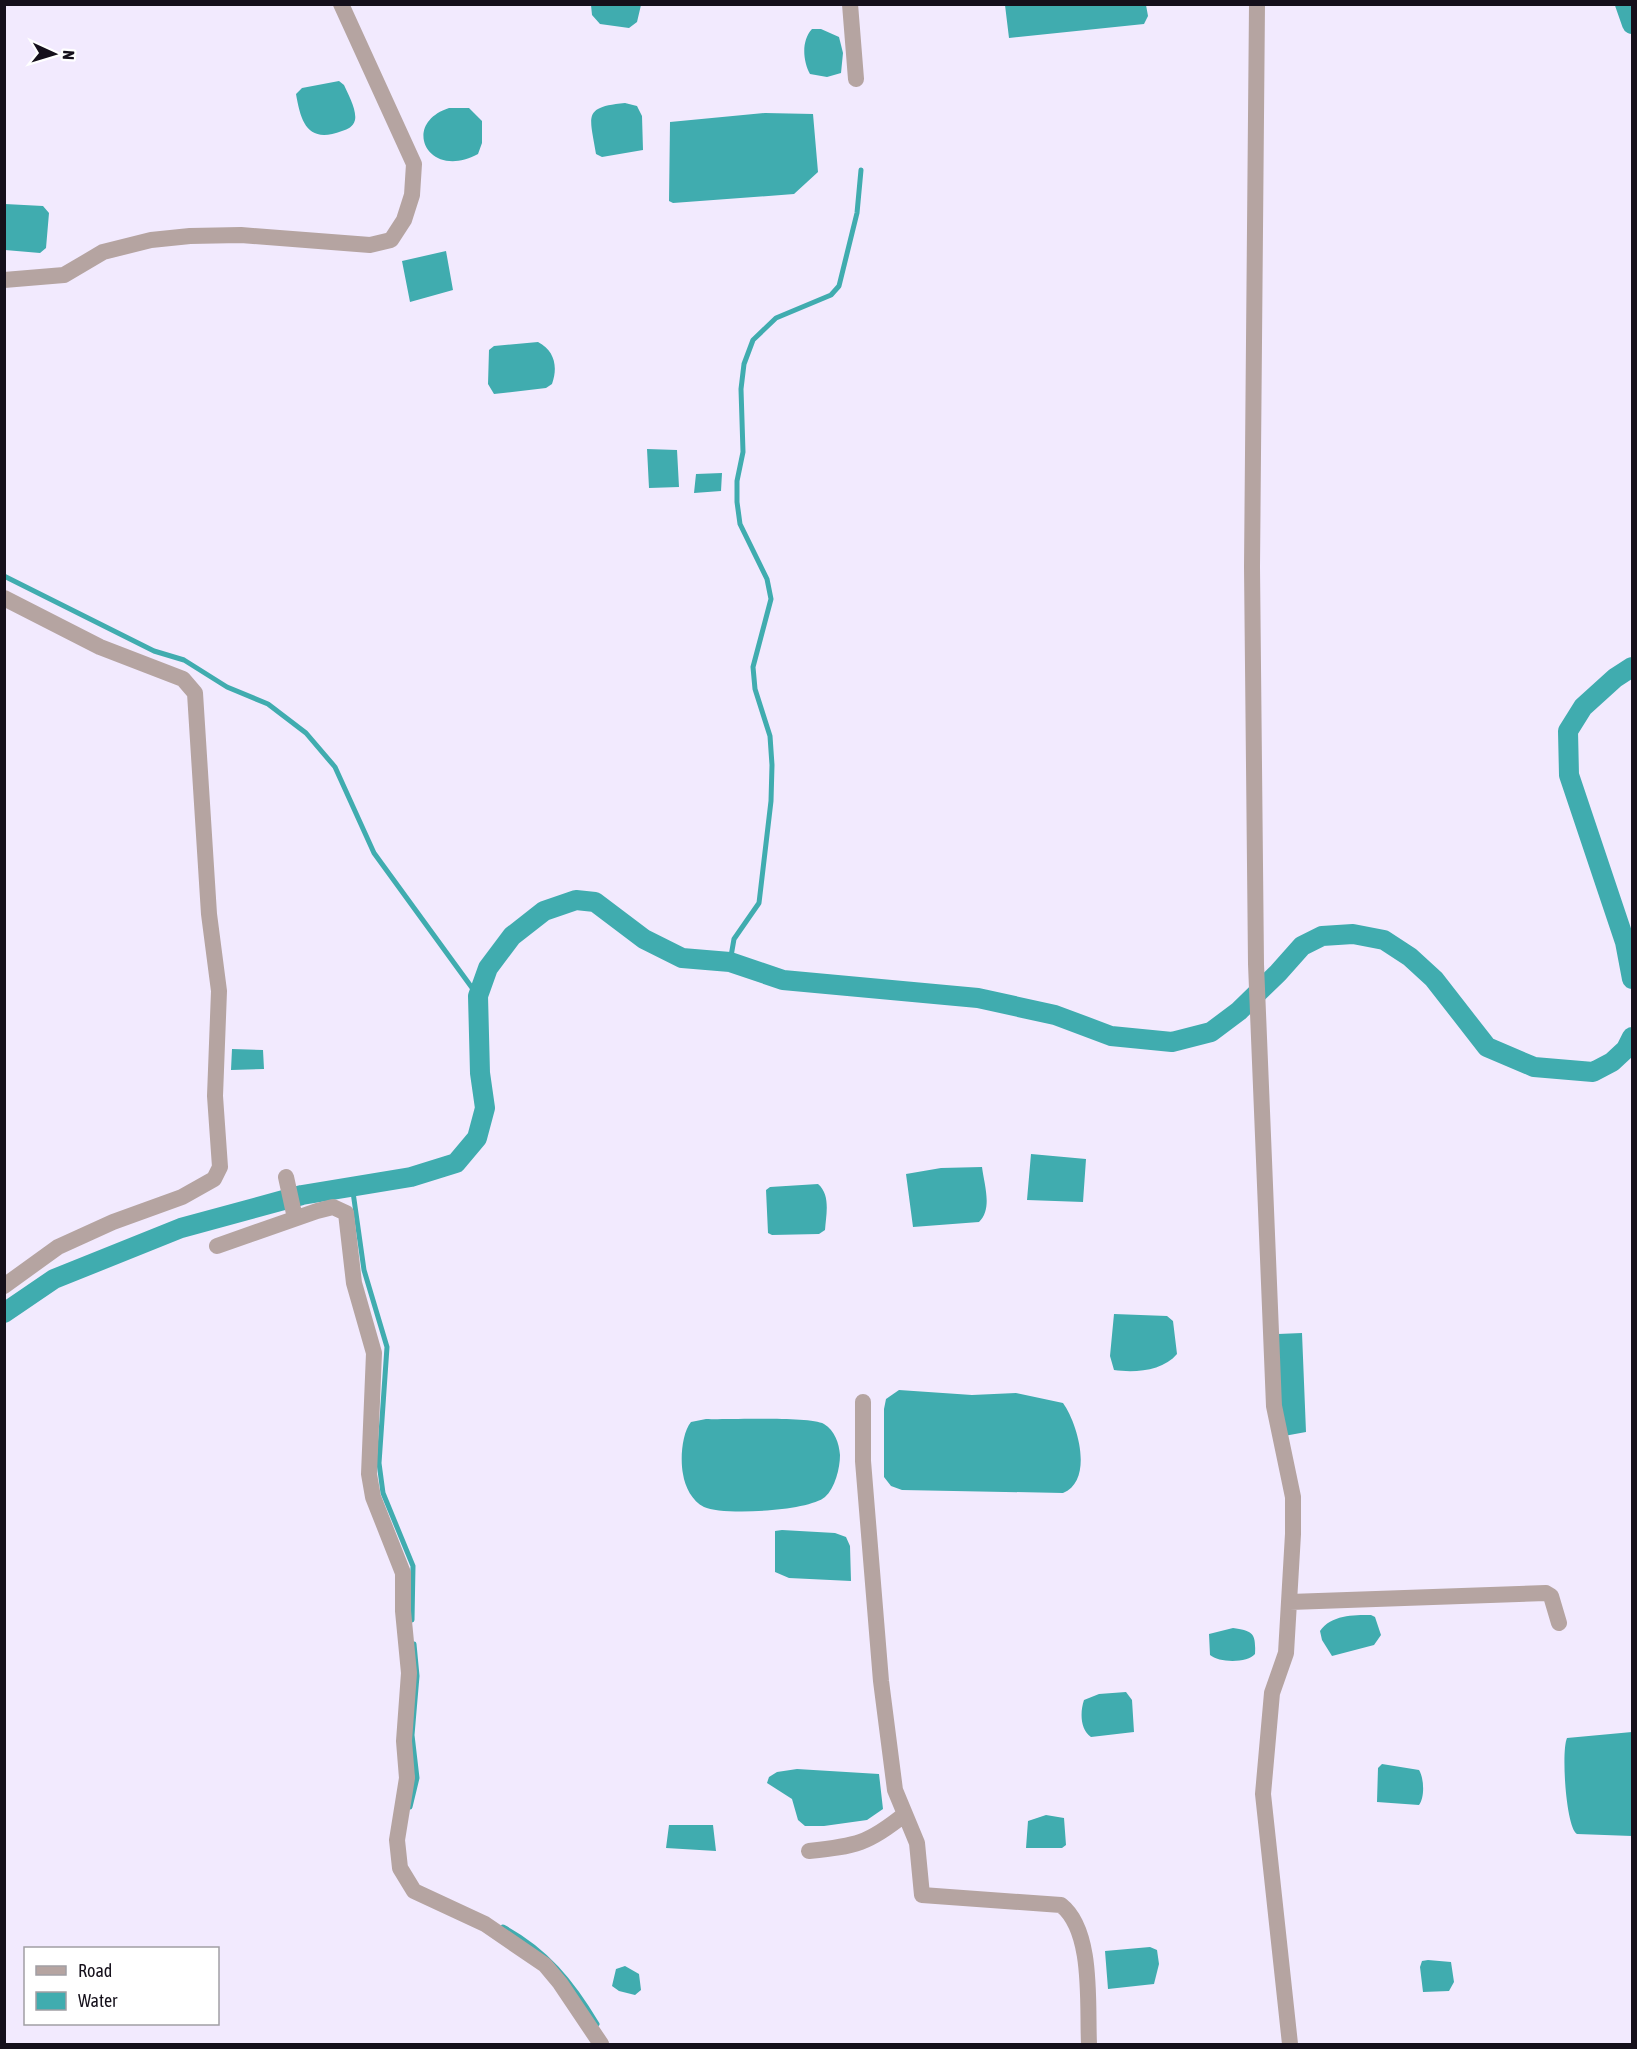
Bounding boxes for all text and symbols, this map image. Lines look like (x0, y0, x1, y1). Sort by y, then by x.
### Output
north arrow (24, 24, 84, 84)
text: N (60, 50, 78, 60)
legend (24, 1947, 219, 2025)
text: Road (78, 1960, 112, 1981)
text: Water (78, 1990, 118, 2011)

